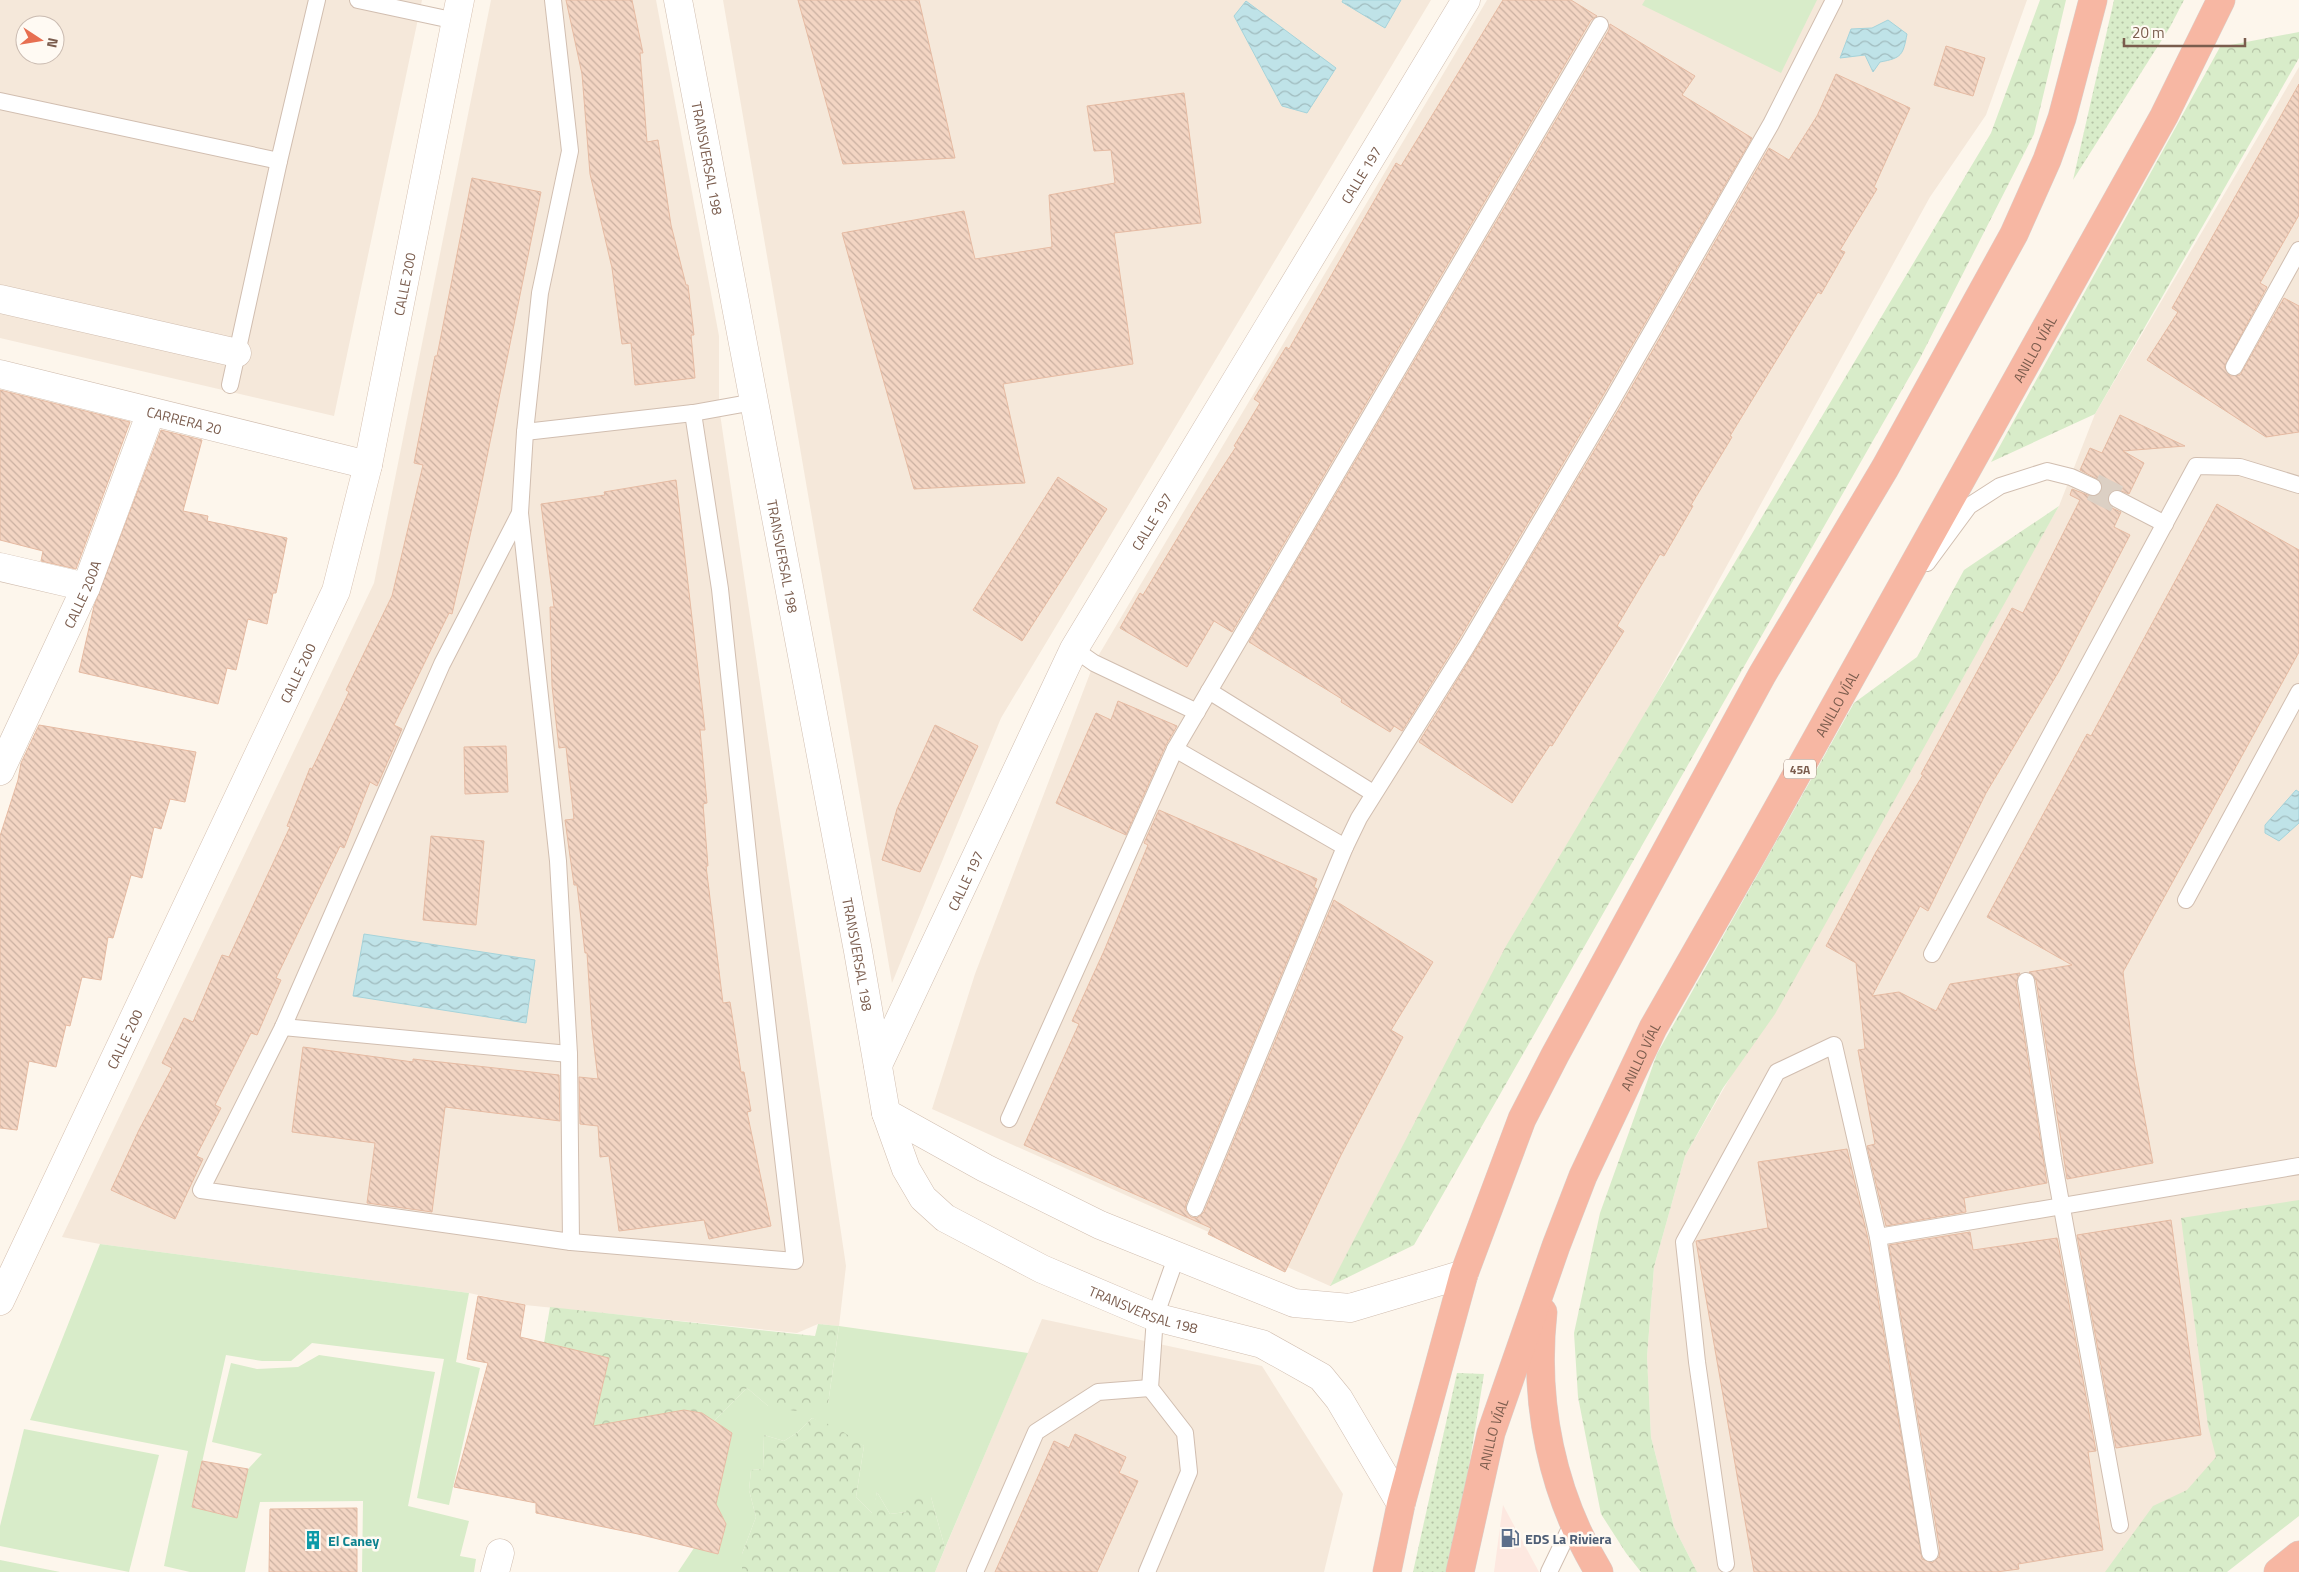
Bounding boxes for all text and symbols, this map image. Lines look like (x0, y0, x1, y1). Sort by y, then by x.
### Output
north arrow (15, 15, 65, 65)
scale bar (2124, 15, 2245, 47)
text: 20 m (2132, 21, 2165, 44)
text: N (42, 36, 64, 50)
street label: TRANSVERSAL 198 (687, 100, 729, 217)
street label: CALLE 197 (1335, 142, 1386, 207)
street label: CALLE 200 (387, 251, 420, 317)
street label: ANILLO VÍAL (2007, 311, 2061, 386)
street label: CARRERA 20 (145, 400, 224, 439)
street label: CALLE 197 (1126, 489, 1177, 554)
street label: TRANSVERSAL 198 (762, 498, 804, 615)
street label: CALLE 200A (58, 557, 106, 631)
street label: CALLE 200 (274, 639, 320, 706)
street label: ANILLO VÍAL (1809, 666, 1864, 741)
road number: 45A (1784, 760, 1816, 779)
street label: CALLE 197 (942, 847, 988, 914)
street label: TRANSVERSAL 198 (838, 896, 879, 1013)
street label: CALLE 200 (101, 1005, 147, 1072)
street label: ANILLO VÍAL (1614, 1018, 1665, 1094)
street label: TRANSVERSAL 198 (1086, 1280, 1200, 1338)
street label: ANILLO VÍAL (1473, 1395, 1513, 1472)
fuel station icon: EDS La Riviera (1499, 1527, 1521, 1549)
place label: EDS La Riviera (1525, 1528, 1612, 1549)
building icon: El Caney (302, 1529, 324, 1551)
place label: El Caney (328, 1530, 379, 1551)

